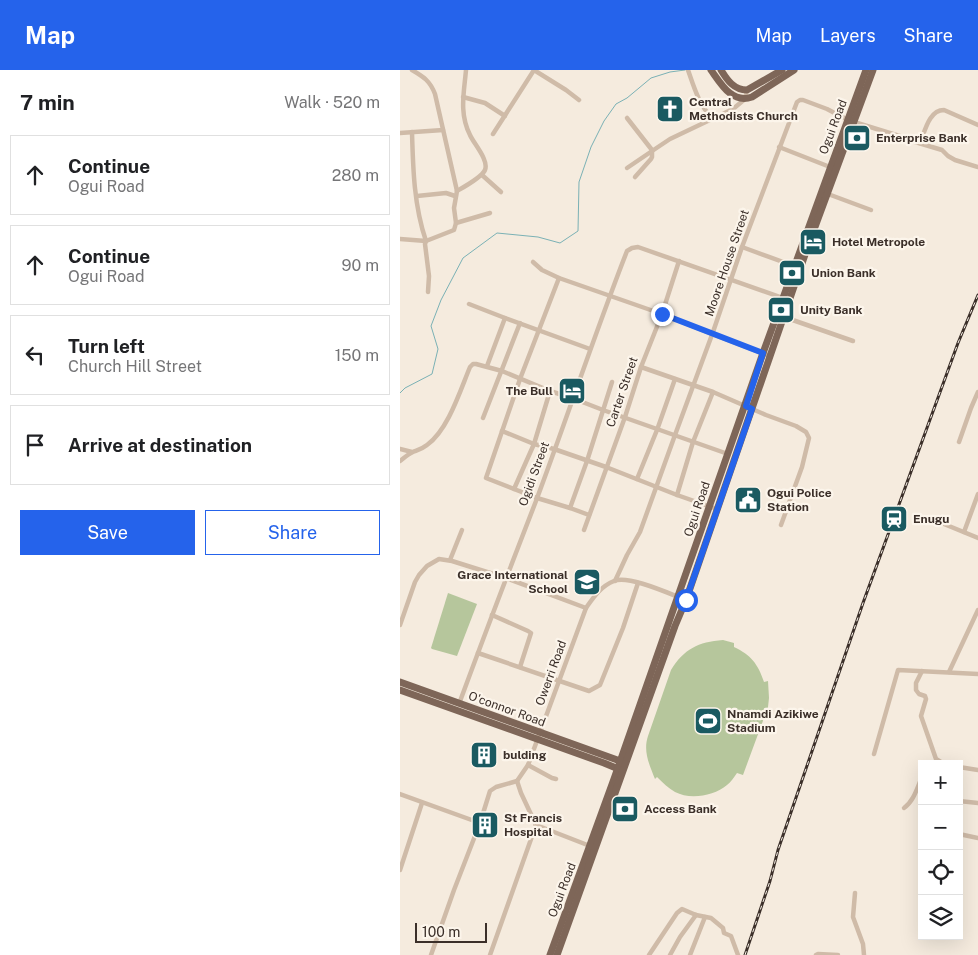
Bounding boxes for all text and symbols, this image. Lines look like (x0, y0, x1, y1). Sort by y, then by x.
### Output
text: Map (25, 21, 75, 49)
text: Map (756, 25, 792, 46)
text: Layers (820, 25, 876, 46)
text: Share (904, 25, 953, 46)
text: 7 min (20, 90, 75, 115)
text: Walk · 520 m (284, 93, 380, 112)
church icon: Central Methodists Church (655, 94, 685, 124)
place label: Central Methodists Church (689, 95, 798, 123)
street label: Ogui Road (816, 98, 850, 156)
bank icon: Enterprise Bank (842, 123, 872, 153)
place label: Enterprise Bank (876, 131, 968, 145)
text: Continue (68, 155, 150, 177)
icon: ahead (21, 161, 49, 189)
text: 280 m (332, 166, 379, 185)
text: Ogui Road (68, 177, 145, 196)
street label: Moore House Street (702, 207, 752, 318)
hotel icon: Hotel Metropole (798, 227, 828, 257)
place label: Hotel Metropole (832, 235, 925, 249)
text: Continue (68, 245, 150, 267)
icon: ahead (21, 251, 49, 279)
text: 90 m (342, 256, 379, 275)
bank icon: Union Bank (777, 258, 807, 288)
place label: Union Bank (811, 266, 876, 280)
text: Ogui Road (68, 267, 145, 286)
bank icon: Unity Bank (766, 295, 796, 325)
route end (651, 303, 674, 326)
place label: Unity Bank (800, 303, 863, 317)
text: Turn left (68, 335, 145, 357)
icon: left (21, 341, 49, 369)
text: 150 m (335, 346, 379, 365)
street label: Carter Street (603, 355, 641, 429)
text: Church Hill Street (68, 357, 202, 376)
hotel icon: The Bull (557, 376, 587, 406)
place label: The Bull (506, 384, 553, 398)
icon: arrive (21, 431, 49, 459)
text: Arrive at destination (68, 434, 252, 456)
street label: Ogidi Street (516, 440, 552, 508)
street label: Ogui Road (681, 480, 713, 538)
public building icon: Ogui Police Station (733, 485, 763, 515)
place label: Ogui Police Station (767, 486, 832, 514)
station icon: Enugu (879, 504, 909, 534)
button: Save (20, 510, 195, 555)
button: Share (205, 510, 380, 555)
place label: Enugu (913, 512, 949, 526)
school or university icon: Grace International School (572, 567, 602, 597)
place label: Grace International School (457, 568, 568, 596)
route start (675, 589, 698, 612)
street label: Owerri Road (533, 638, 569, 708)
street label: O'connor Road (467, 689, 547, 729)
sports icon: Nnamdi Azikiwe Stadium (693, 706, 723, 736)
place label: Nnamdi Azikiwe Stadium (727, 707, 819, 735)
building icon: bulding (469, 740, 499, 770)
place label: bulding (503, 748, 547, 762)
map controls (918, 760, 963, 940)
button: + (918, 760, 963, 805)
bank icon: Access Bank (610, 794, 640, 824)
place label: Access Bank (644, 802, 717, 816)
button: − (918, 805, 963, 850)
building icon: St Francis Hospital (470, 810, 500, 840)
place label: St Francis Hospital (504, 811, 562, 839)
button: locate (918, 850, 963, 895)
street label: Ogui Road (545, 861, 579, 919)
button: layers (918, 895, 963, 940)
scale bar (415, 920, 488, 943)
text: 100 m (422, 924, 460, 940)

